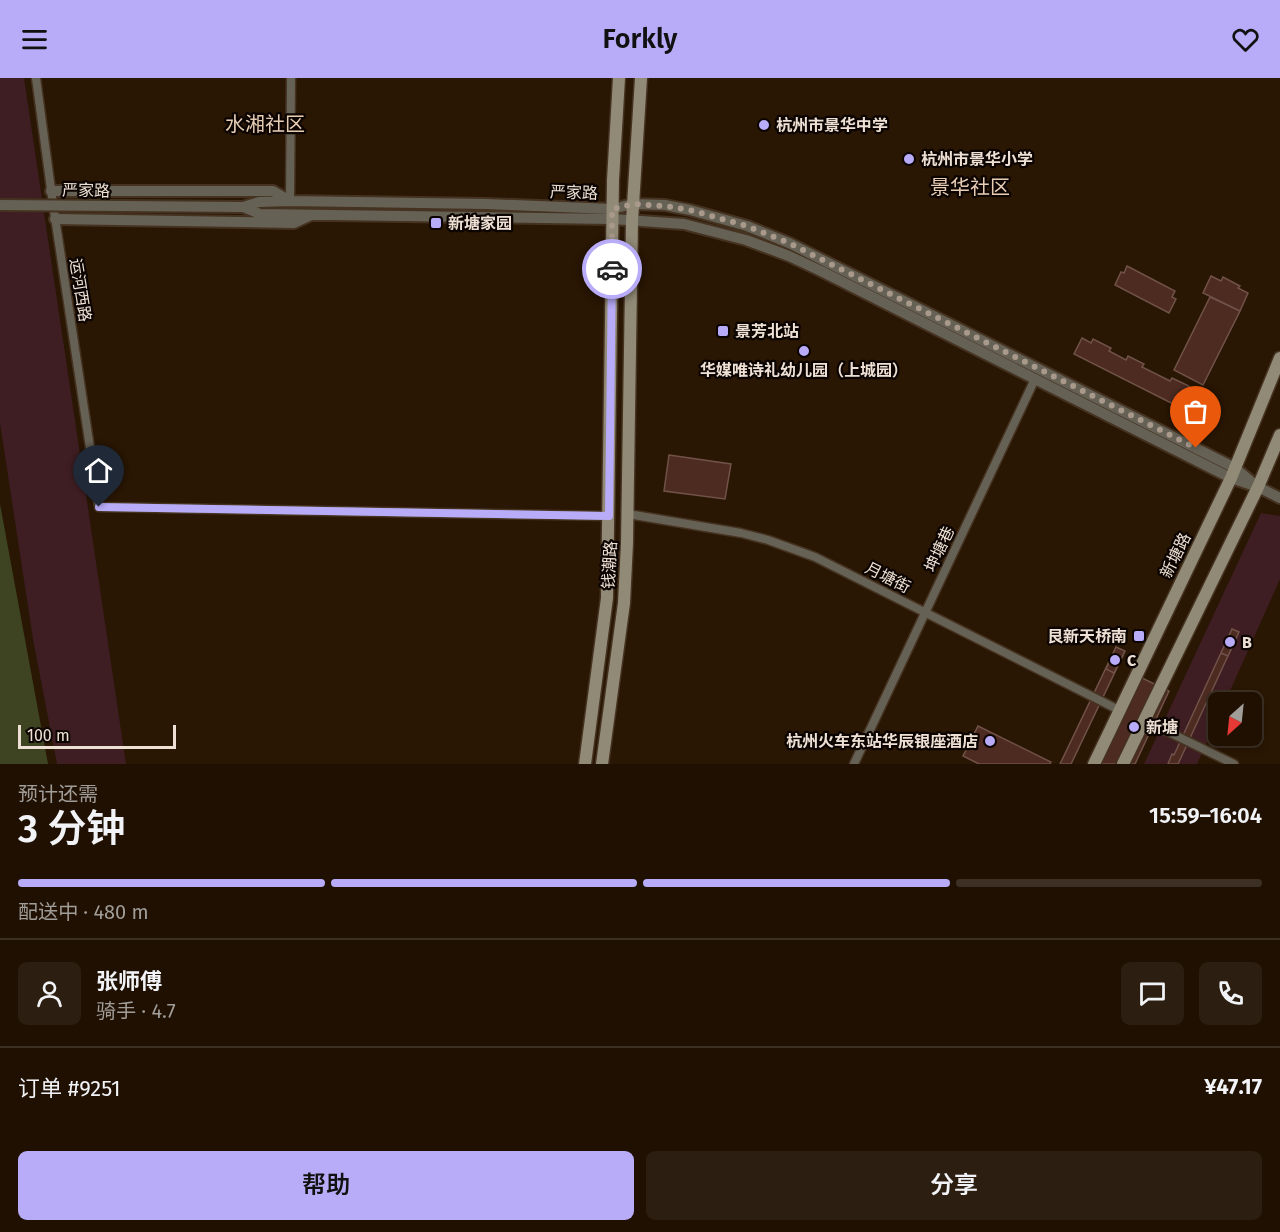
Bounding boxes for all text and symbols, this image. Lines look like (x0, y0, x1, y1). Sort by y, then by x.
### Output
icon: menu (18, 23, 51, 56)
text: Forkly (603, 23, 677, 55)
icon: heart (1229, 23, 1262, 56)
district label: 水湘社区 (225, 112, 305, 136)
place label: 杭州市景华中学 (776, 116, 888, 135)
marker: 杭州市景华中学 (757, 118, 771, 132)
place label: 杭州市景华小学 (921, 150, 1033, 169)
marker: 杭州市景华小学 (902, 152, 916, 166)
district label: 景华社区 (930, 175, 1010, 199)
street label: 严家路 (62, 181, 110, 200)
street label: 严家路 (550, 182, 598, 203)
place label: 新塘家园 (448, 214, 512, 233)
marker: 新塘家园 (429, 216, 443, 230)
courier (582, 239, 642, 299)
icon: car (596, 253, 629, 286)
street label: 运河西路 (66, 257, 95, 323)
place label: 景芳北站 (735, 322, 799, 341)
marker: 景芳北站 (716, 324, 730, 338)
marker: 华媒唯诗礼幼儿园（上城园） (797, 344, 811, 358)
place label: 华媒唯诗礼幼儿园（上城园） (700, 361, 908, 380)
pin (1170, 386, 1221, 448)
icon: bag (1179, 395, 1212, 428)
pin (73, 445, 124, 507)
icon: home (82, 454, 115, 487)
street label: 坤塘巷 (921, 523, 958, 575)
street label: 新塘路 (1156, 529, 1195, 581)
street label: 钱潮路 (599, 541, 620, 589)
street label: 月塘街 (862, 558, 913, 597)
place label: 艮新天桥南 (1047, 627, 1127, 646)
marker: 艮新天桥南 (1132, 629, 1146, 643)
place label: B (1242, 633, 1252, 652)
marker: B (1223, 635, 1237, 649)
place label: C (1127, 651, 1137, 670)
marker: C (1108, 653, 1122, 667)
north arrow (1208, 692, 1262, 746)
map controls (1208, 692, 1262, 746)
place label: 新塘 (1146, 718, 1178, 737)
marker: 新塘 (1127, 720, 1141, 734)
scale bar (18, 722, 176, 750)
text: 100 m (27, 726, 70, 745)
place label: 杭州火车东站华辰银座酒店 (786, 732, 978, 751)
marker: 杭州火车东站华辰银座酒店 (983, 734, 997, 748)
text: 预计还需 (18, 782, 98, 806)
text: 15:59–16:04 (1149, 802, 1262, 829)
text: 3 分钟 (18, 806, 126, 852)
text: 配送中 · 480 m (18, 900, 149, 924)
button: person (18, 962, 81, 1025)
button: chat (1121, 962, 1184, 1025)
button: phone (1199, 962, 1262, 1025)
text: 张师傅 (96, 968, 162, 995)
text: 骑手 · 4.7 (96, 999, 176, 1023)
text: ¥47.17 (1204, 1073, 1262, 1100)
text: 订单 #9251 (18, 1075, 121, 1102)
button: 帮助 (18, 1151, 634, 1220)
button: 分享 (646, 1151, 1262, 1220)

